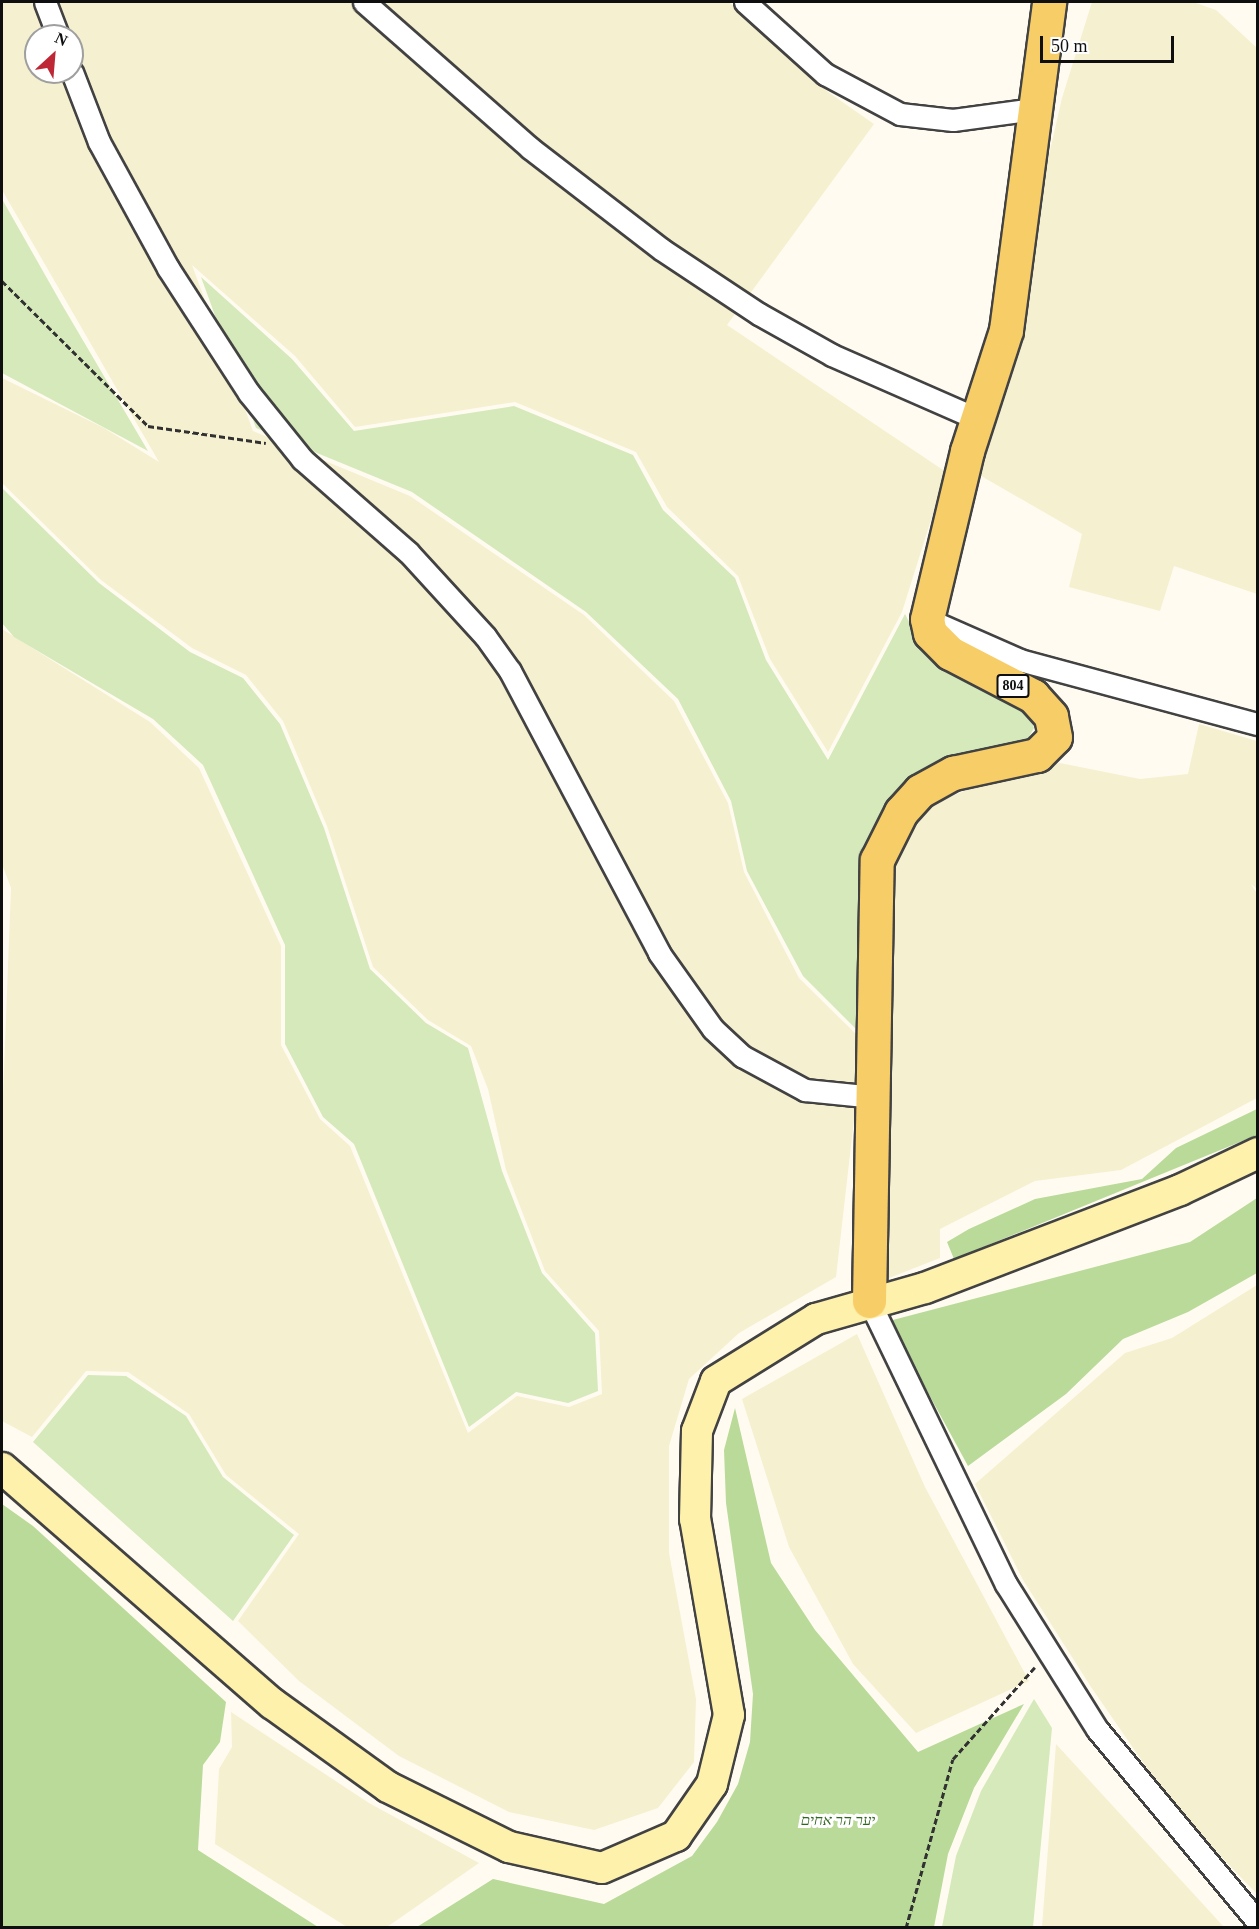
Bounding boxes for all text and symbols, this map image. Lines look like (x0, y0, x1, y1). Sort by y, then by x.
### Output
north arrow (24, 24, 84, 84)
scale bar (1043, 24, 1176, 62)
text: N (52, 29, 70, 49)
text: 50 m (1051, 36, 1088, 56)
road number: 804 (996, 675, 1030, 697)
park label: יער הר אחים (801, 1812, 875, 1830)

